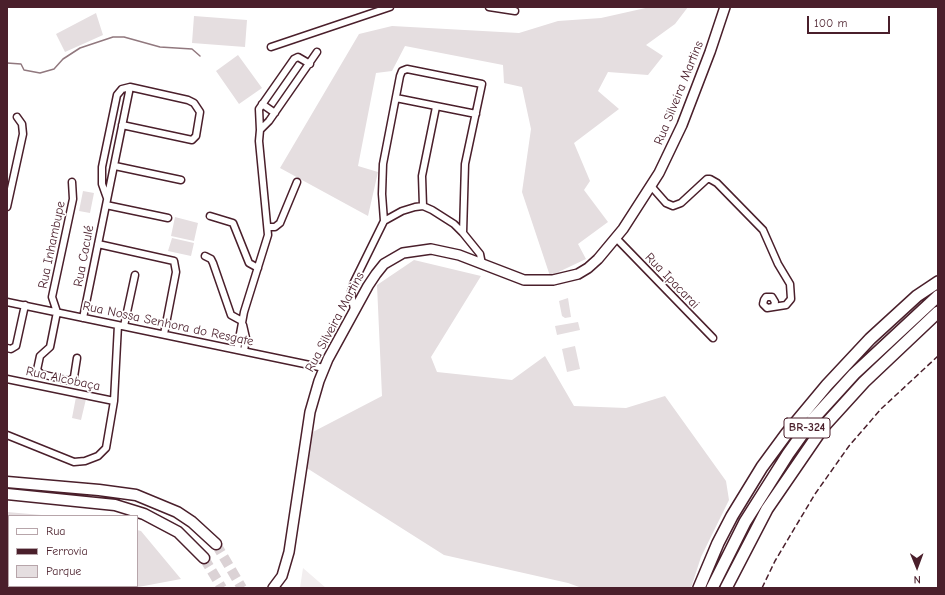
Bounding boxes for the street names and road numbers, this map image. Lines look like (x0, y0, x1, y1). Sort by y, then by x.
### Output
street label: Rua Silveira Martins (651, 39, 707, 147)
street label: Rua Inhambupe (35, 200, 69, 290)
street label: Rua Caculé (70, 224, 98, 288)
street label: Rua Ipacarai (641, 250, 703, 312)
street label: Rua Silveira Martins (302, 269, 368, 375)
street label: Rua Nossa Senhora do Resgate (81, 298, 255, 350)
street label: Rua Alcobaça (24, 364, 102, 394)
road number: BR-324 (784, 418, 830, 438)

